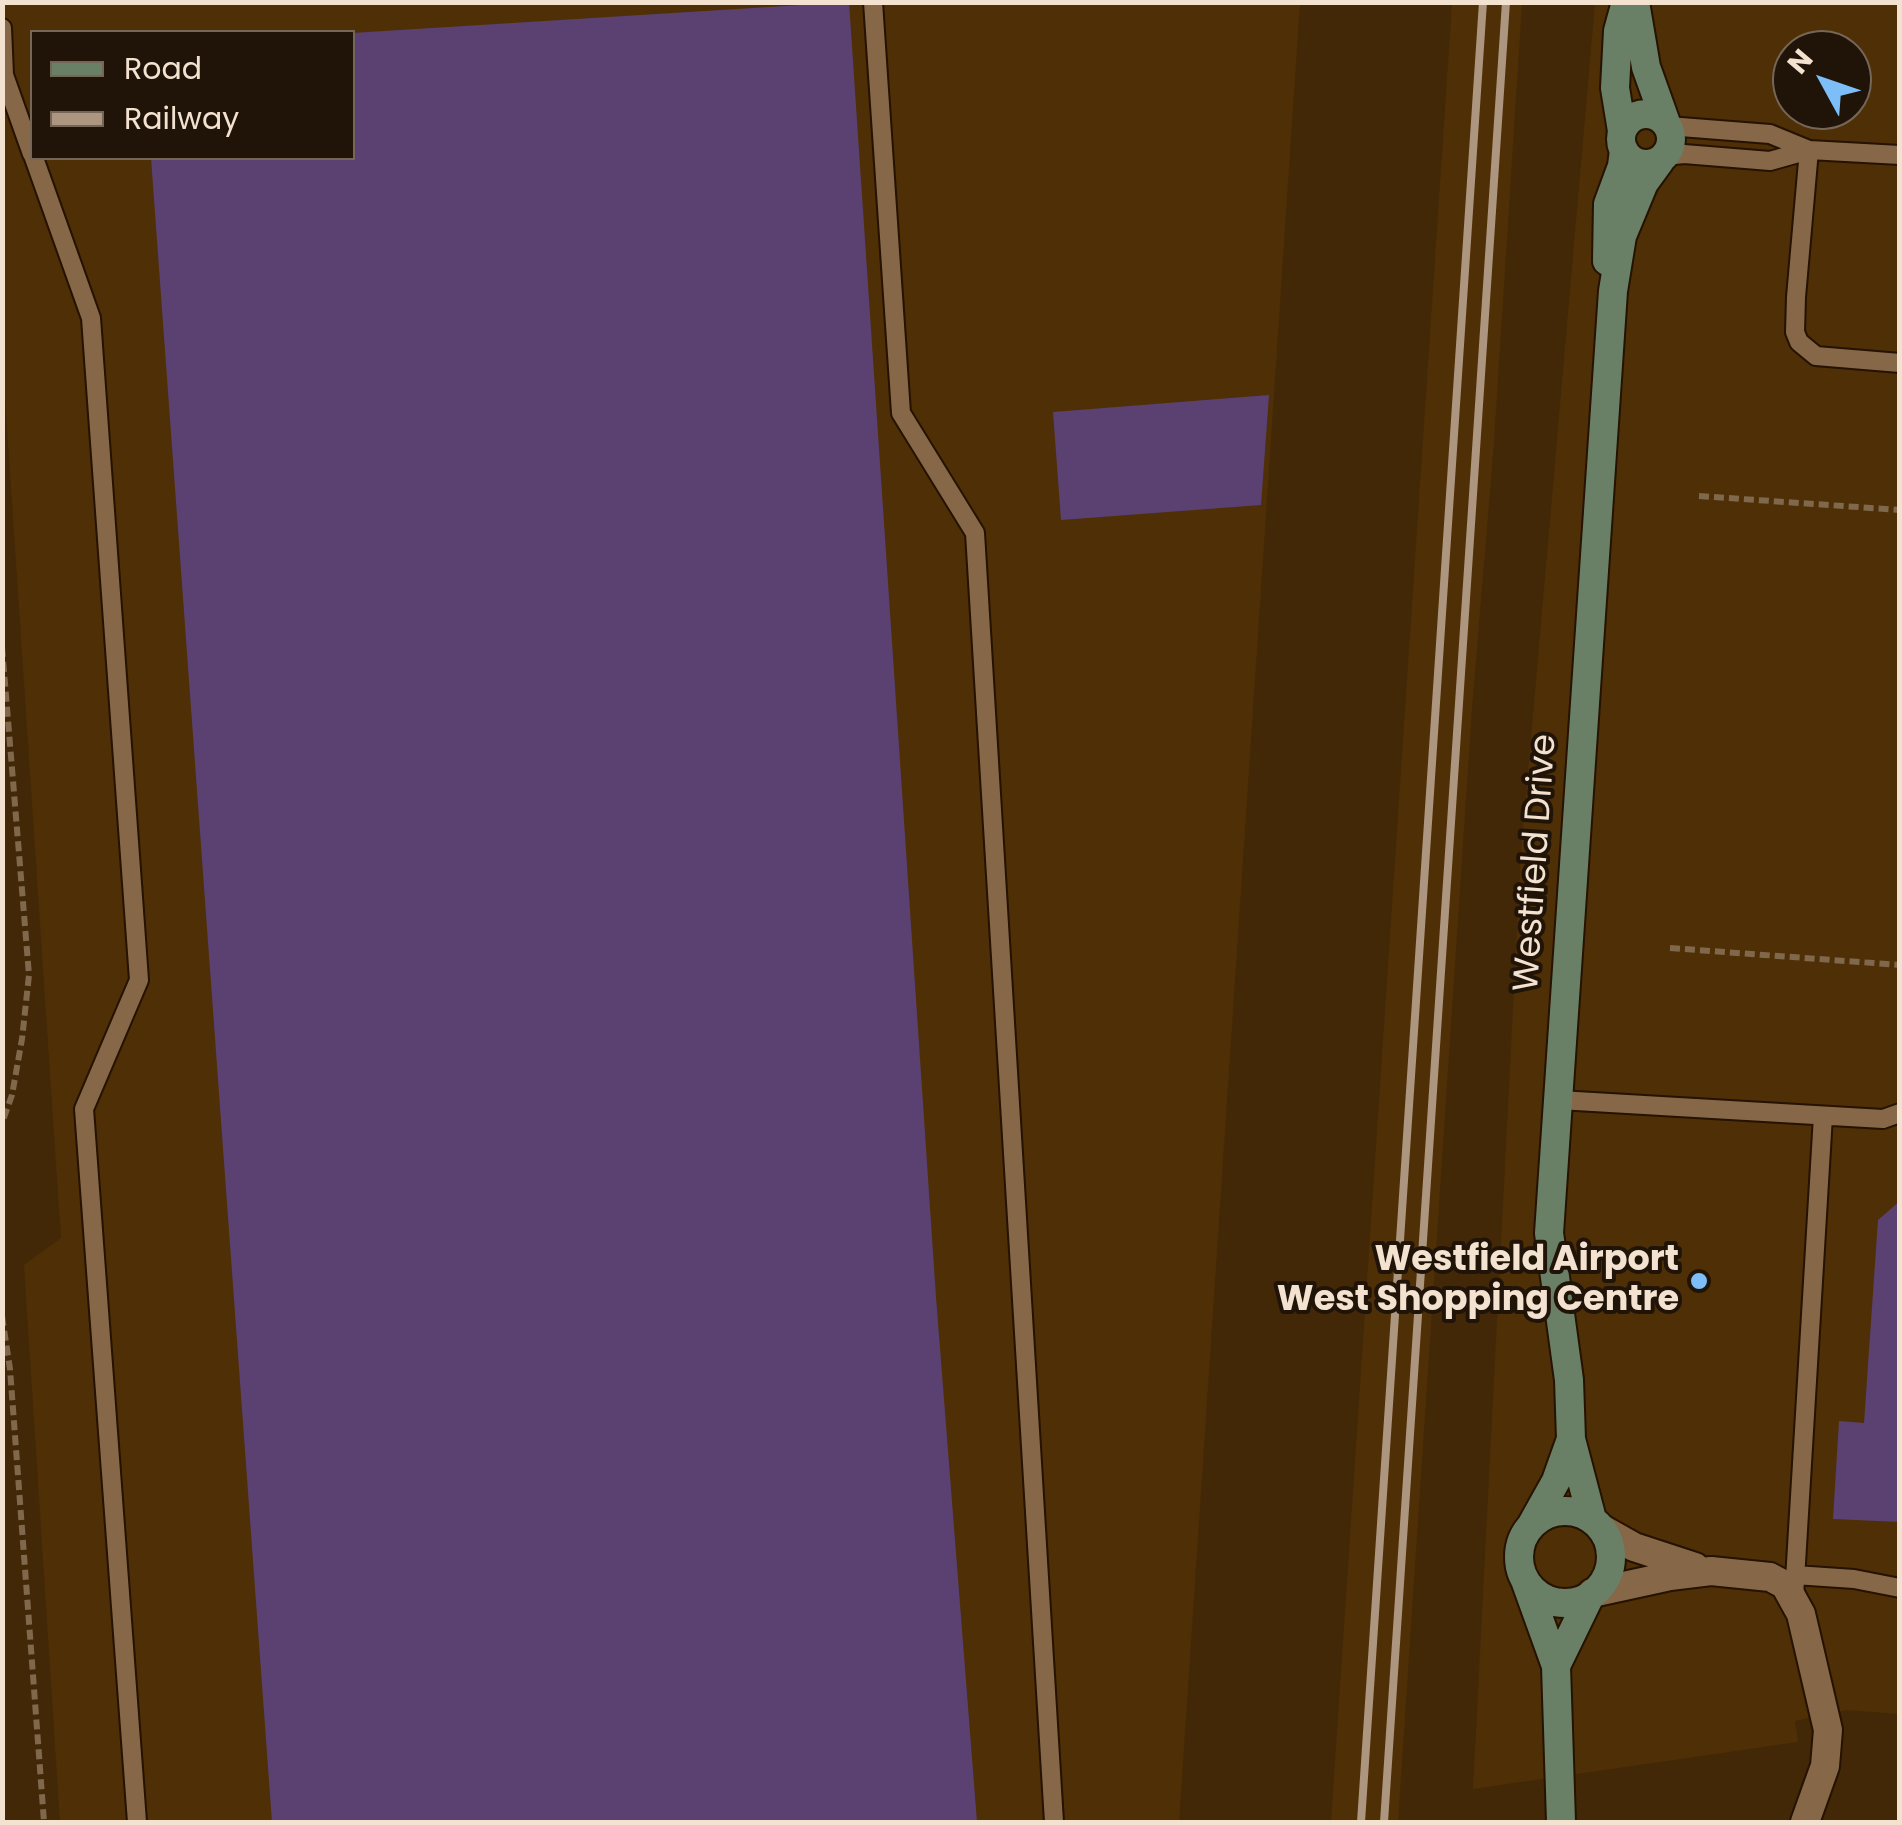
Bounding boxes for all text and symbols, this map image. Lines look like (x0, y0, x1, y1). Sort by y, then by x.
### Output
legend (30, 30, 355, 160)
north arrow (1772, 30, 1872, 130)
text: N (1778, 41, 1822, 82)
text: Road (124, 47, 202, 90)
text: Railway (124, 97, 239, 140)
street label: Westfield Drive (1507, 733, 1567, 993)
place label: Westfield Airport West Shopping Centre (1277, 1240, 1679, 1322)
marker: Westfield Airport West Shopping Centre (1688, 1270, 1710, 1292)

